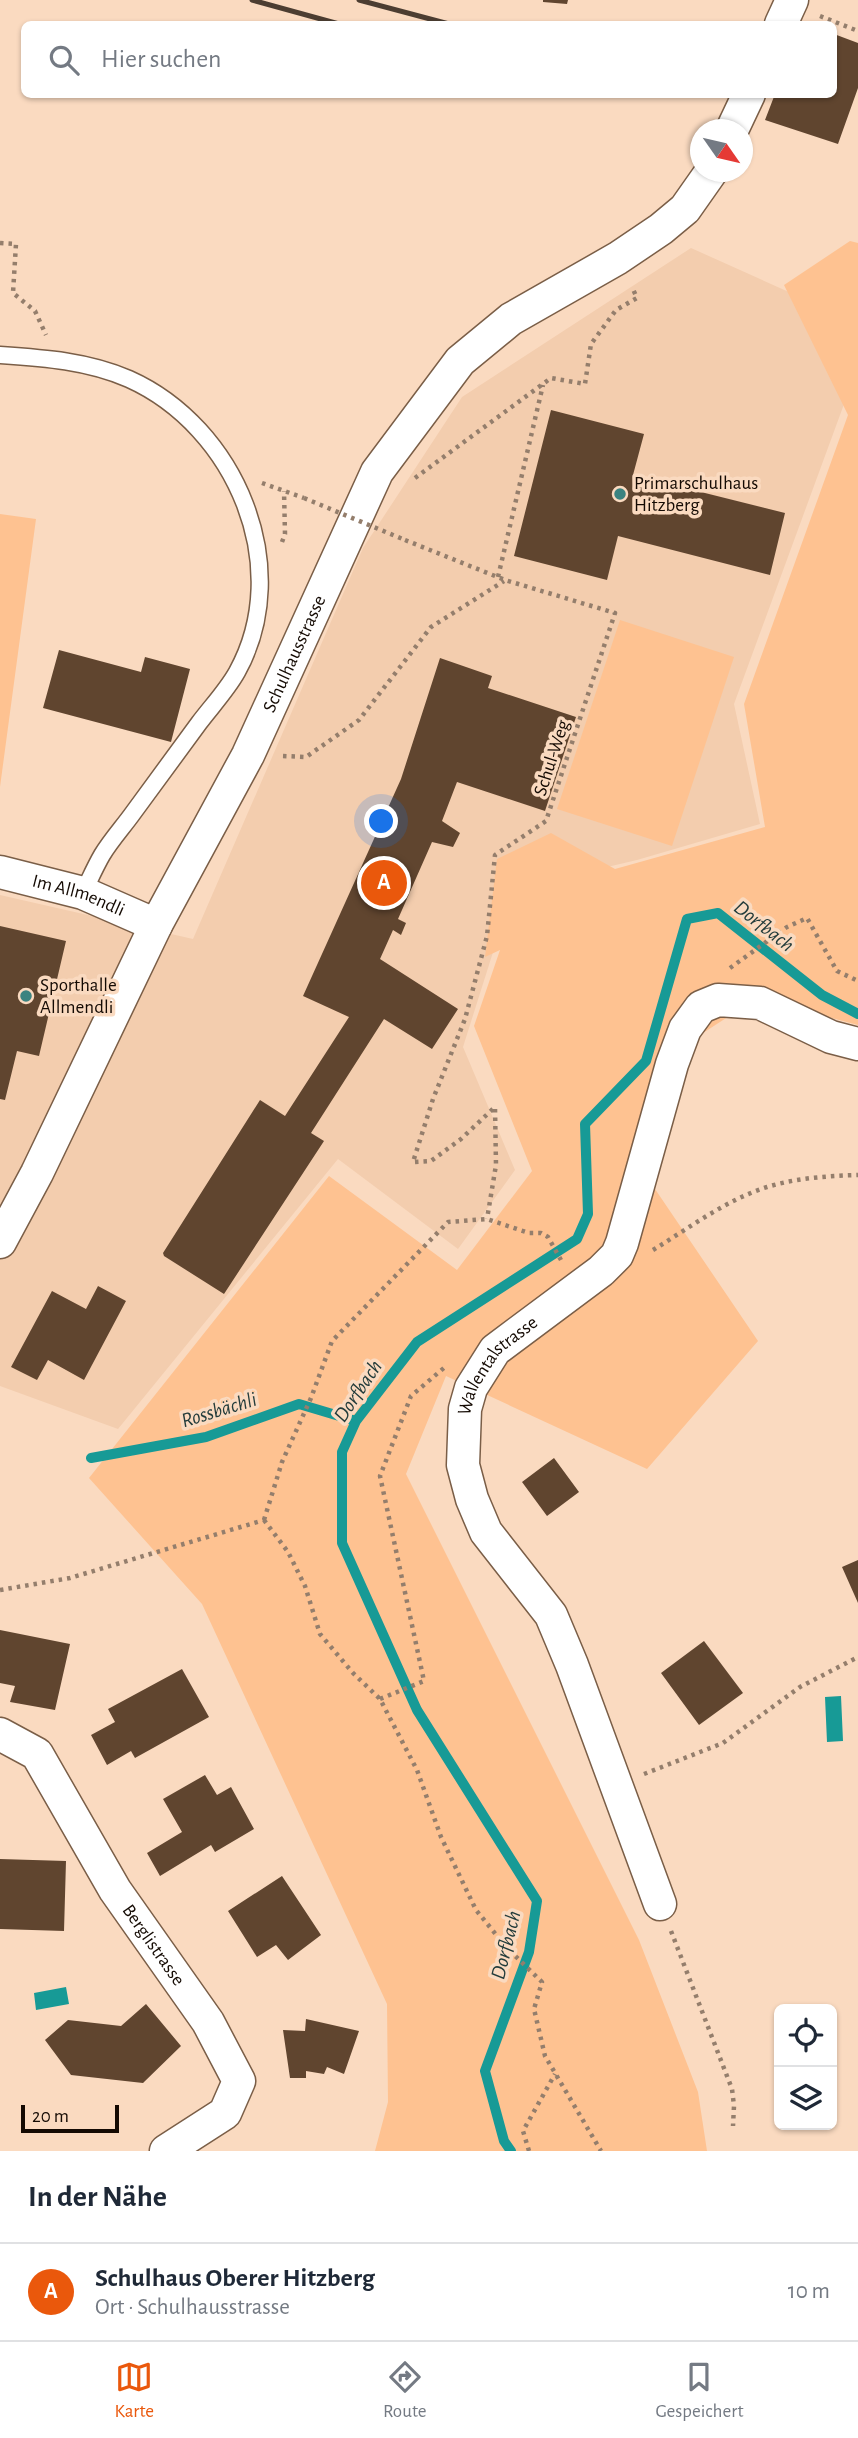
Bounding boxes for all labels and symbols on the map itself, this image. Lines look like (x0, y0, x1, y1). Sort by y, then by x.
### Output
north arrow (690, 119, 753, 182)
place label: Primarschulhaus Hitzberg (634, 474, 758, 515)
marker: Primarschulhaus Hitzberg (612, 486, 628, 502)
street label: Schulhausstrasse (259, 592, 329, 715)
street label: Schul-Weg (531, 717, 573, 798)
your location (364, 804, 398, 838)
pin: A (361, 857, 407, 909)
street label: Im Allmendli (30, 871, 128, 920)
water label: Dorfbach (730, 896, 798, 956)
place label: Sporthalle Allmendli (40, 976, 117, 1017)
marker: Sporthalle Allmendli (18, 988, 34, 1004)
street label: Wallentalstrasse (454, 1312, 541, 1417)
water label: Dorfbach (330, 1356, 386, 1426)
water label: Rossbächli (179, 1389, 260, 1431)
street label: Berglistrasse (119, 1901, 189, 1989)
water label: Dorfbach (487, 1909, 525, 1981)
scale bar (21, 2102, 119, 2134)

